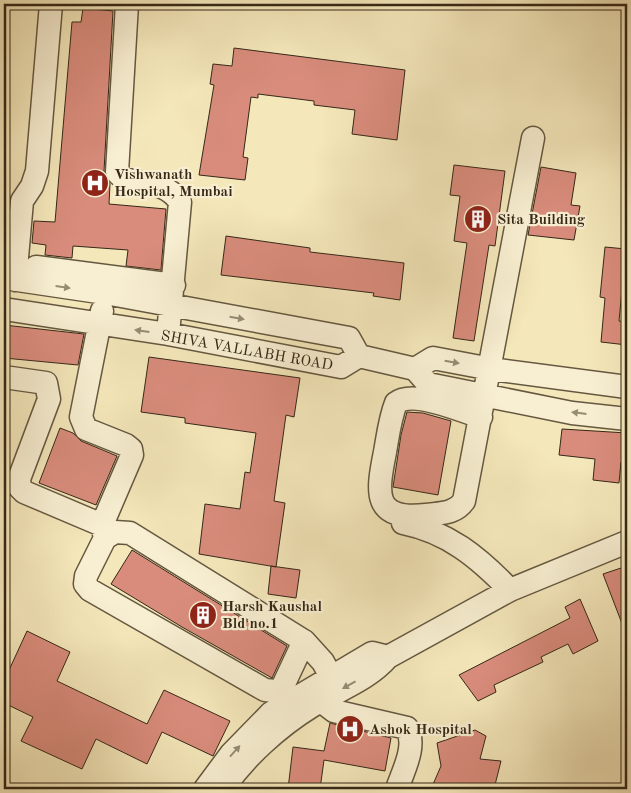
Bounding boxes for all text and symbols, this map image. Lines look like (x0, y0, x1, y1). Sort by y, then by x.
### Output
hospital icon: Vishwanath Hospital, Mumbai (80, 168, 110, 198)
place label: Vishwanath Hospital, Mumbai (114, 168, 233, 200)
building icon: Sita Building (463, 204, 493, 234)
place label: Sita Building (497, 213, 586, 228)
one-way arrow (55, 283, 71, 291)
one-way arrow (230, 314, 246, 322)
one-way arrow (133, 326, 149, 334)
street label: SHIVA VALLABH ROAD (160, 329, 334, 374)
one-way arrow (444, 358, 460, 366)
one-way arrow (571, 409, 587, 417)
building icon: Harsh Kaushal Bld no.1 (188, 600, 218, 630)
place label: Harsh Kaushal Bld no.1 (222, 600, 322, 632)
one-way arrow (342, 681, 357, 689)
hospital icon: Ashok Hospital (335, 714, 365, 744)
place label: Ashok Hospital (369, 723, 472, 738)
one-way arrow (229, 745, 241, 757)

